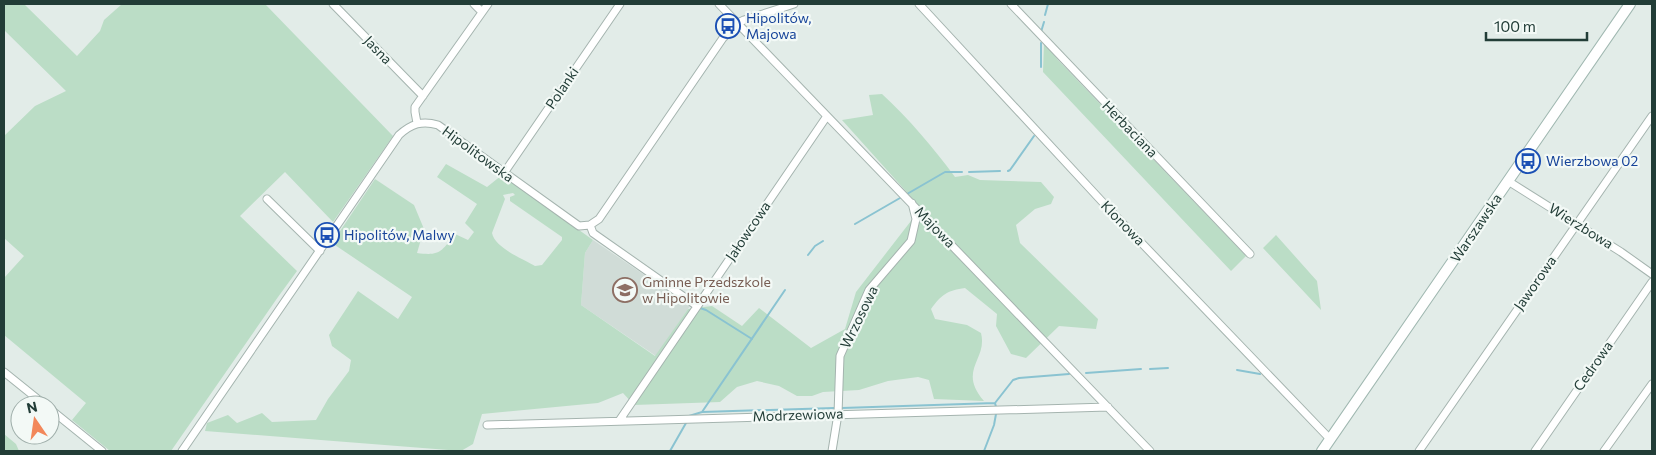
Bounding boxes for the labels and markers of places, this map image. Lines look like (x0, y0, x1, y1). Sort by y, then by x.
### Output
place label: Hipolitów, Majowa (746, 9, 811, 42)
bus stop icon: Hipolitów, Majowa (715, 13, 741, 39)
bus stop icon: Wierzbowa 02 (1515, 148, 1541, 174)
place label: Wierzbowa 02 (1546, 152, 1638, 169)
bus stop icon: Hipolitów, Malwy (314, 222, 340, 248)
place label: Hipolitów, Malwy (344, 226, 455, 243)
place label: Gminne Przedszkole w Hipolitowie (642, 273, 771, 306)
school or university icon: Gminne Przedszkole w Hipolitowie (612, 277, 638, 303)

